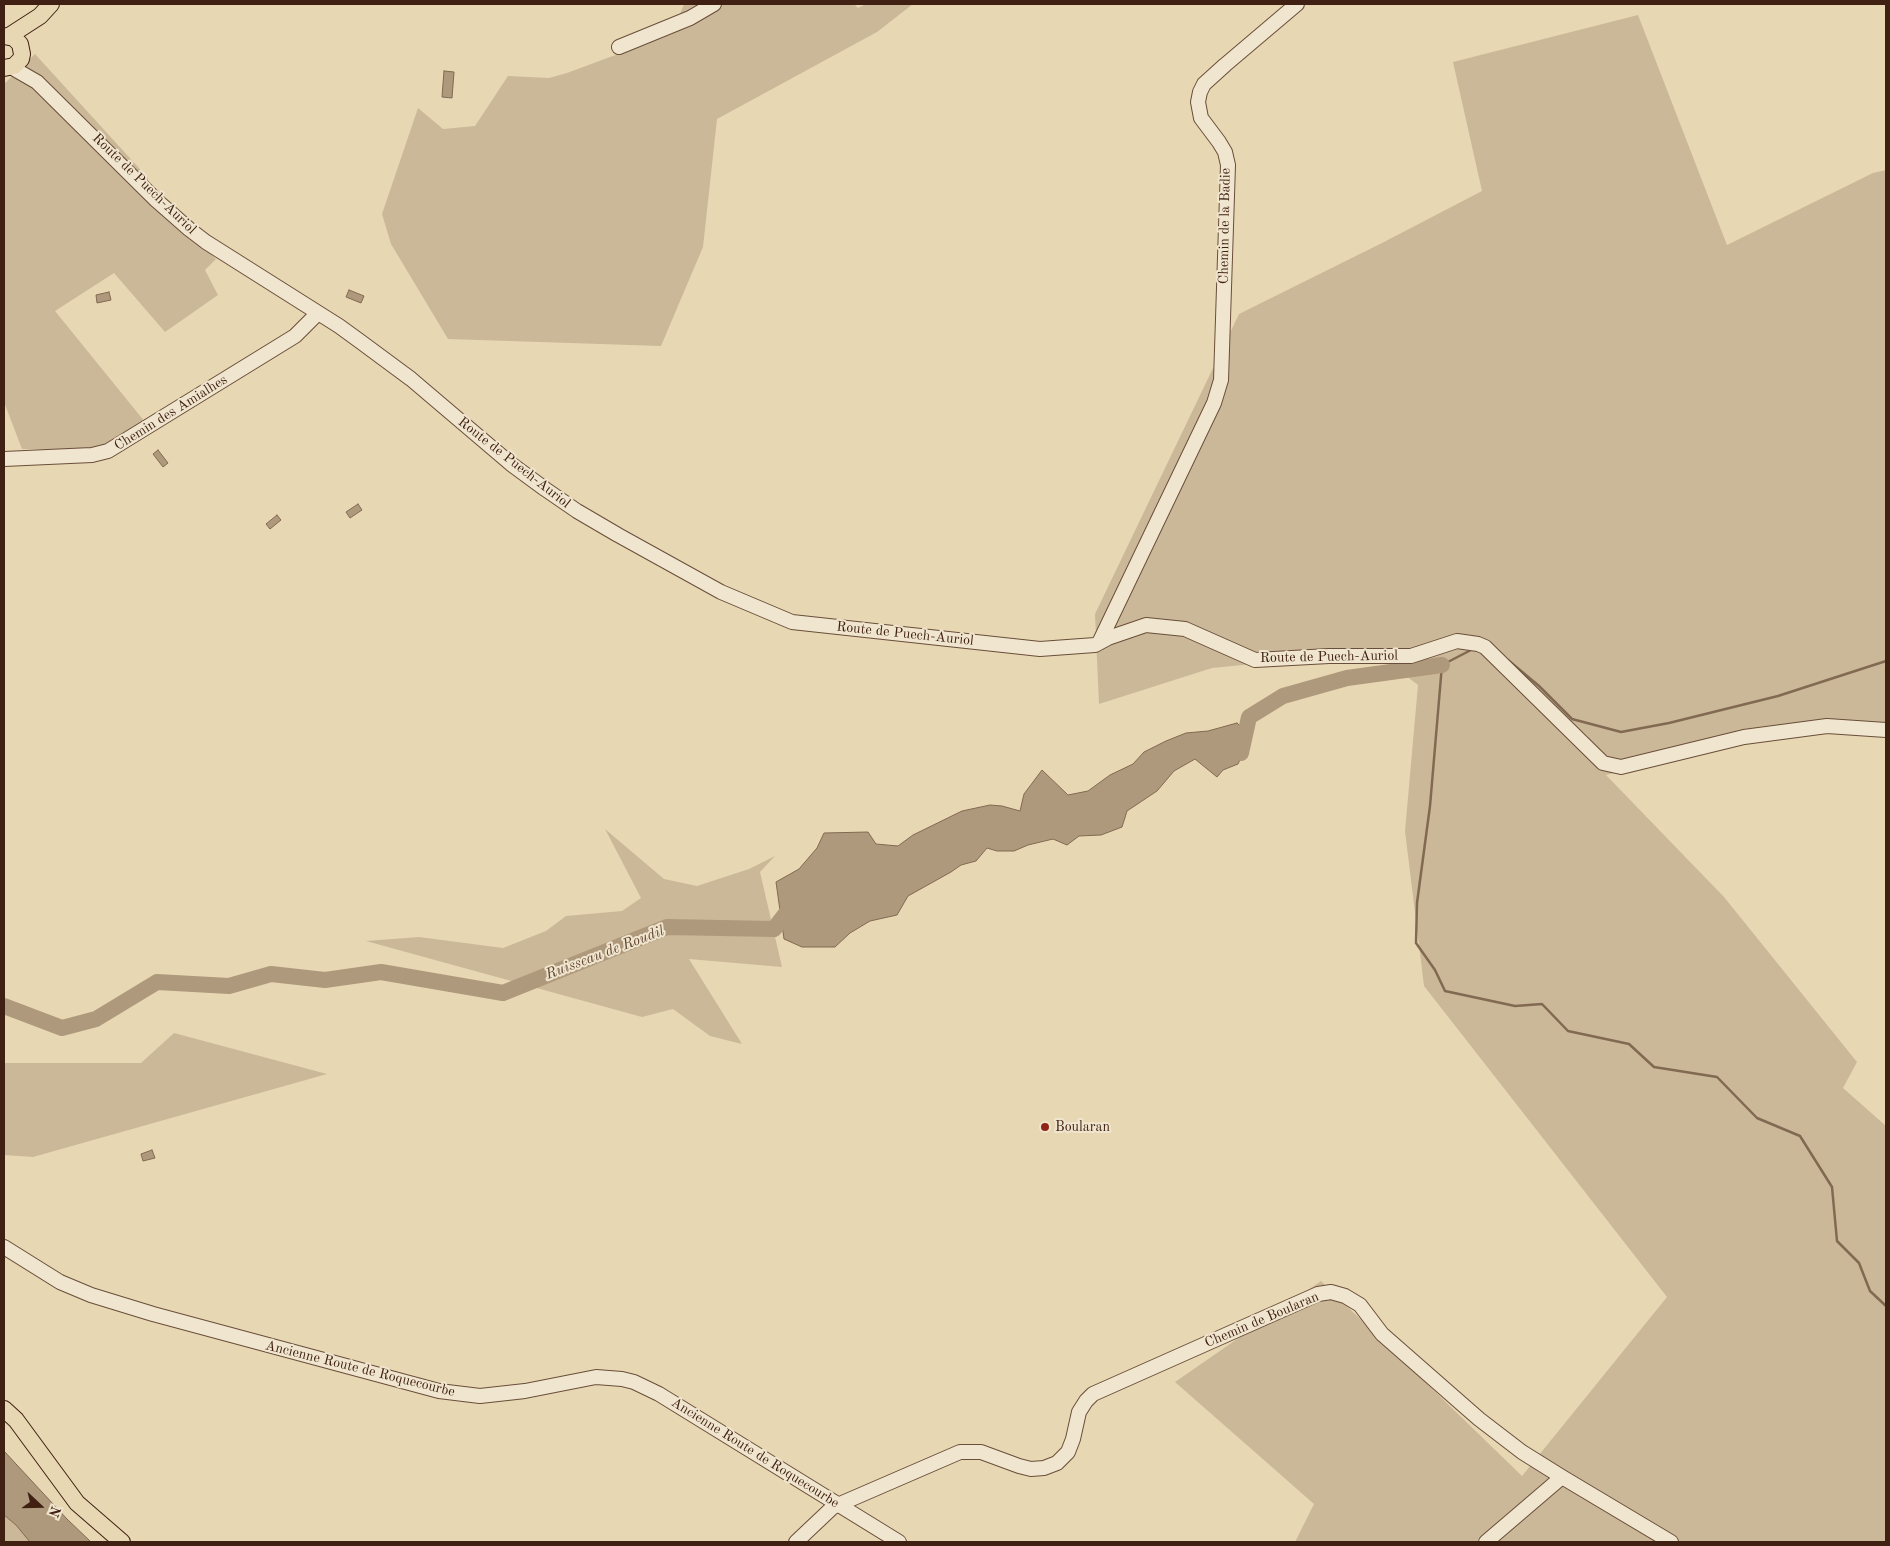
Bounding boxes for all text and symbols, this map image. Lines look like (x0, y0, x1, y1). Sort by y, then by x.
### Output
street label: Route de Puech-Auriol (88, 130, 200, 238)
street label: Chemin de la Badie (1216, 168, 1234, 284)
street label: Chemin des Amialhes (111, 371, 231, 455)
street label: Route de Puech-Auriol (454, 414, 574, 512)
street label: Route de Puech-Auriol (835, 618, 975, 650)
street label: Route de Puech-Auriol (1260, 647, 1398, 667)
water label: Ruisseau de Roudil (543, 922, 667, 984)
place label: Boularan (1055, 1119, 1110, 1135)
marker: Boularan (1039, 1121, 1051, 1133)
street label: Chemin de Boularan (1202, 1288, 1322, 1352)
street label: Ancienne Route de Roquecourbe (263, 1337, 457, 1401)
street label: Ancienne Route de Roquecourbe (668, 1394, 842, 1512)
north arrow (15, 1481, 65, 1531)
text: N (46, 1504, 62, 1519)

